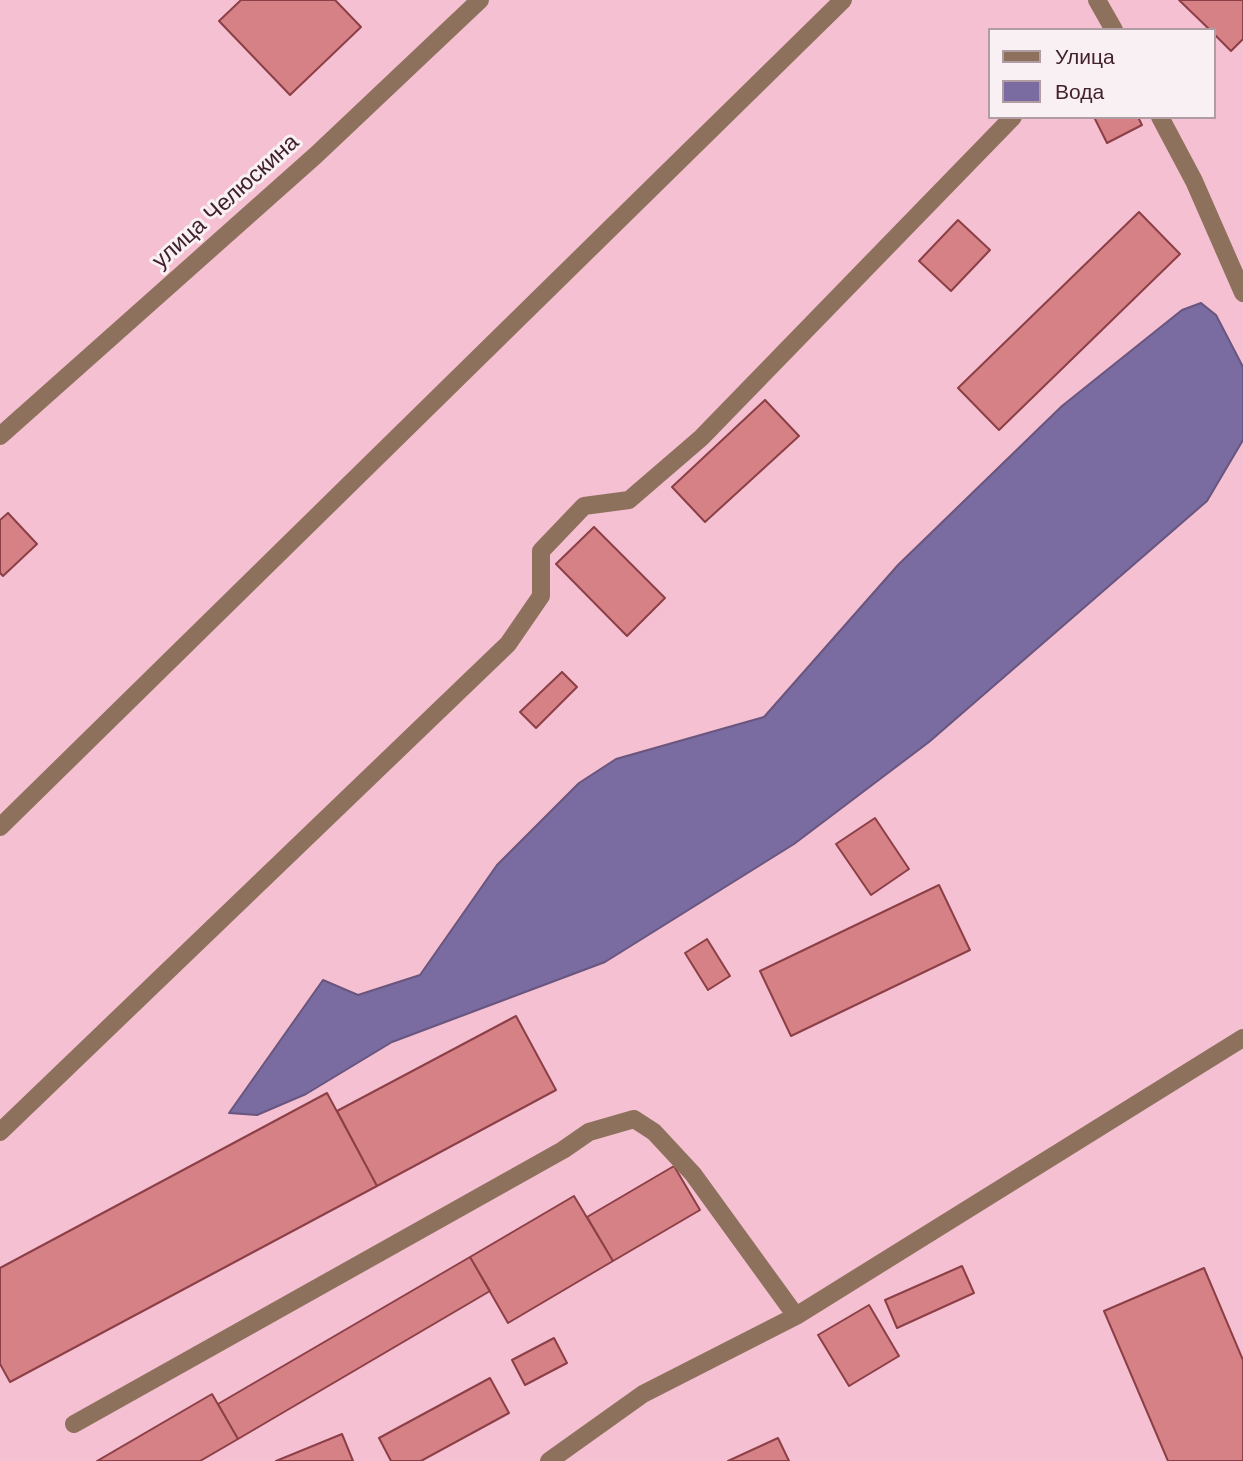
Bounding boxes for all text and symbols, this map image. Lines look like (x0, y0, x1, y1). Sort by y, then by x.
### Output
legend (988, 28, 1215, 119)
text: Улица (1055, 45, 1115, 68)
text: Вода (1055, 80, 1104, 103)
street label: улица Челюскина (147, 129, 305, 275)

